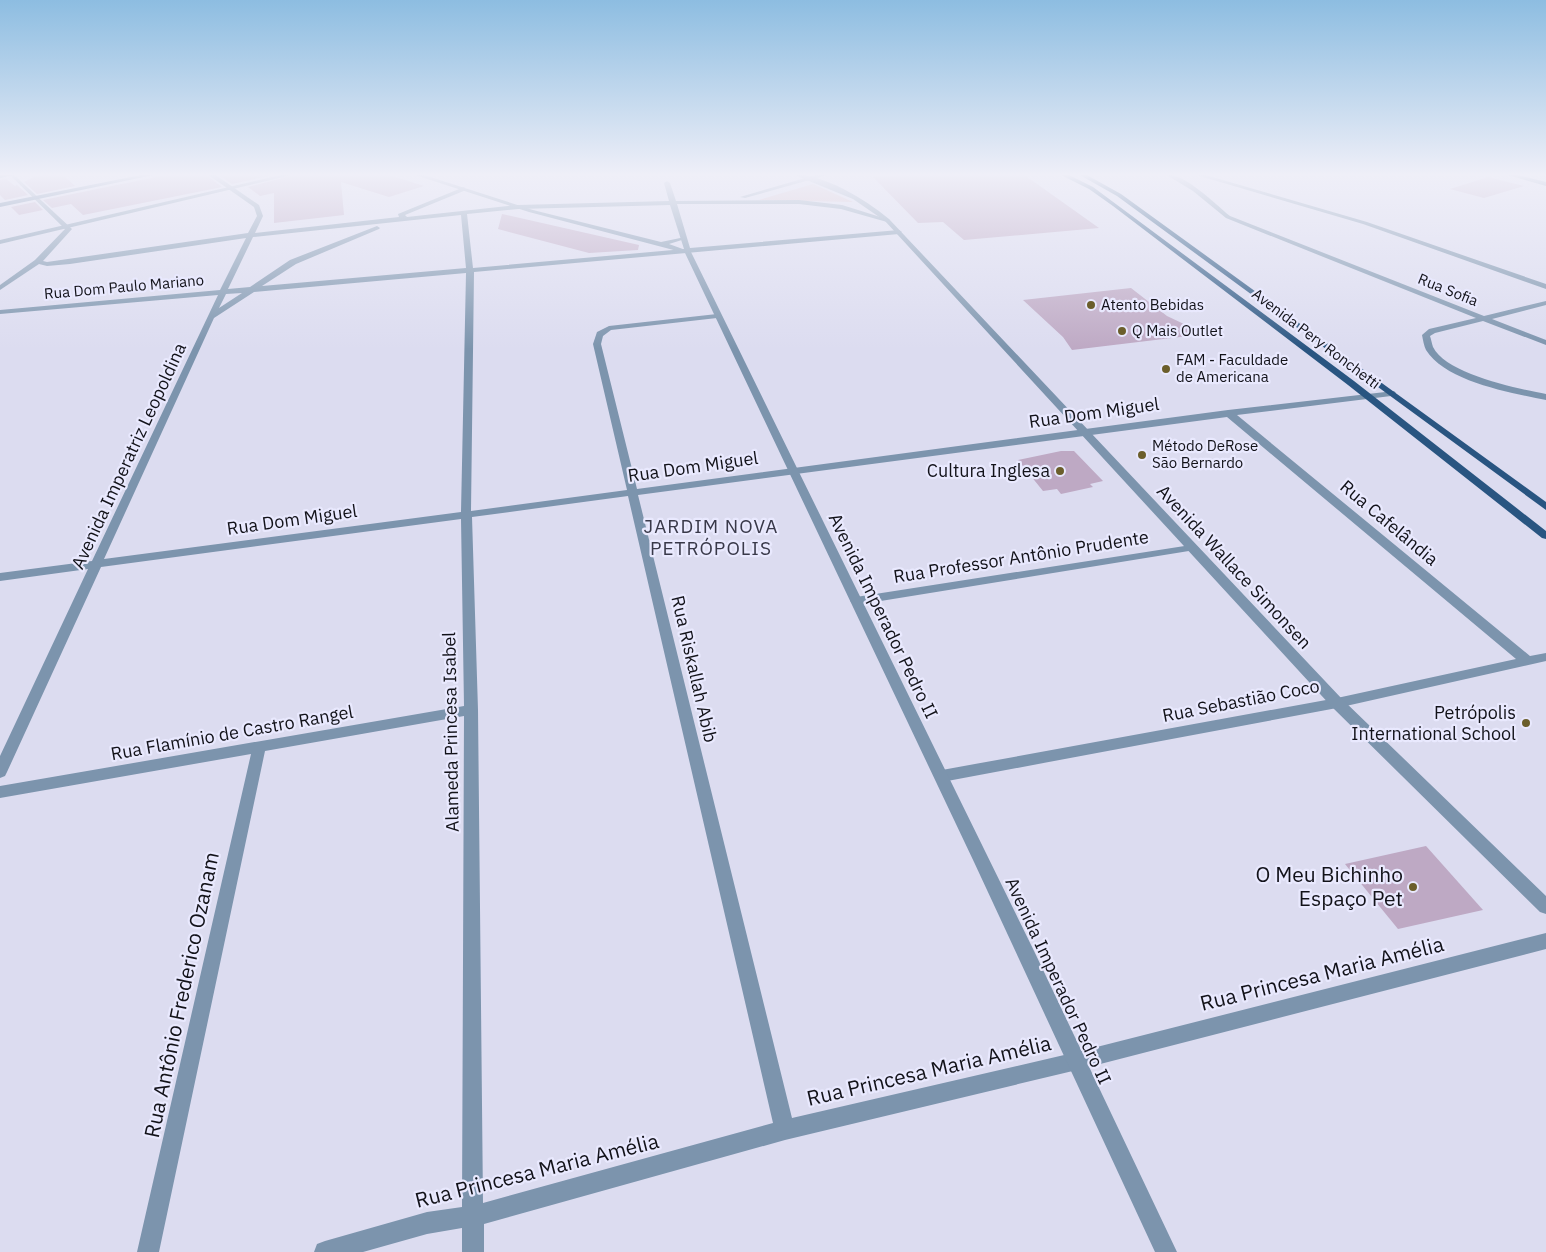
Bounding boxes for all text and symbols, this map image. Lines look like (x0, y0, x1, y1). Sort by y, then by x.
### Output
street label: Rua Sofia (1415, 269, 1481, 310)
street label: Rua Dom Paulo Mariano (43, 270, 205, 303)
street label: Avenida Pery Ronchetti (1248, 284, 1384, 393)
place label: Atento Bebidas (1101, 295, 1204, 314)
marker: Atento Bebidas (1085, 299, 1097, 311)
place label: Q Mais Outlet (1132, 321, 1223, 340)
marker: Q Mais Outlet (1116, 325, 1128, 337)
street label: Avenida Imperatriz Leopoldina (66, 339, 191, 573)
place label: FAM - Faculdade de Americana (1176, 350, 1288, 386)
marker: FAM - Faculdade de Americana (1160, 363, 1172, 375)
street label: Rua Dom Miguel (1027, 392, 1161, 433)
place label: Método DeRose São Bernardo (1152, 436, 1258, 472)
street label: Rua Dom Miguel (626, 446, 760, 487)
marker: Método DeRose São Bernardo (1136, 449, 1148, 461)
place label: Cultura Inglesa (927, 459, 1050, 482)
marker: Cultura Inglesa (1054, 465, 1066, 477)
street label: Rua Cafelândia (1335, 475, 1443, 571)
street label: Avenida Wallace Simonsen (1152, 480, 1317, 654)
street label: Rua Dom Miguel (225, 499, 359, 540)
street label: Avenida Imperador Pedro II (824, 509, 943, 722)
district label: JARDIM NOVA PETRÓPOLIS (644, 514, 778, 560)
street label: Rua Professor Antônio Prudente (892, 525, 1150, 588)
street label: Rua Riskallah Abib (666, 593, 723, 745)
street label: Alameda Princesa Isabel (437, 632, 464, 832)
street label: Rua Sebastião Coco (1160, 674, 1321, 727)
street label: Rua Flamínio de Castro Rangel (109, 700, 355, 765)
place label: Petrópolis International School (1351, 701, 1516, 745)
marker: Petrópolis International School (1520, 717, 1532, 729)
street label: Rua Antônio Frederico Ozanam (137, 849, 225, 1140)
place label: O Meu Bichinho Espaço Pet (1255, 860, 1403, 912)
street label: Avenida Imperador Pedro II (1000, 874, 1117, 1088)
marker: O Meu Bichinho Espaço Pet (1407, 881, 1419, 893)
street label: Rua Princesa Maria Amélia (1197, 929, 1447, 1017)
street label: Rua Princesa Maria Amélia (804, 1028, 1054, 1112)
street label: Rua Princesa Maria Amélia (412, 1126, 662, 1214)

